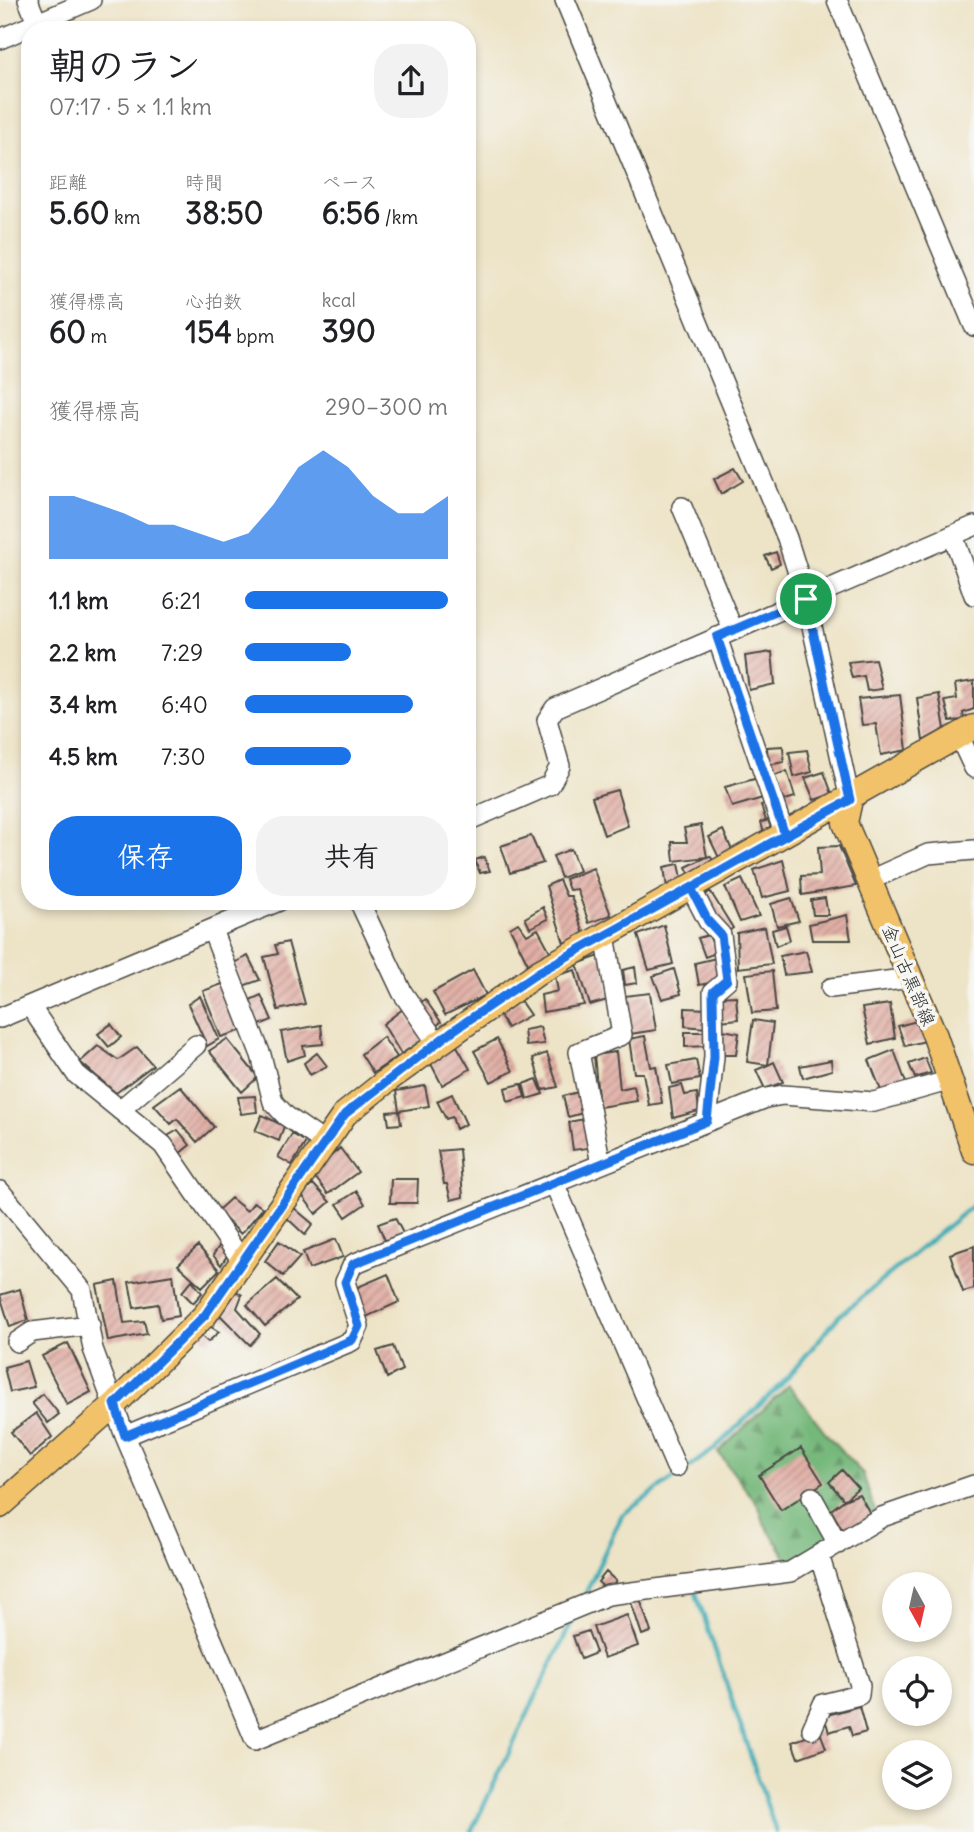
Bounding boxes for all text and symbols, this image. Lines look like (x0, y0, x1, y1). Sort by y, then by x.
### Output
text: 朝のラン (49, 42, 201, 89)
button: share (374, 44, 448, 118)
text: 07:17 · 5 × 1.1 km (49, 92, 212, 121)
text: 距離 (49, 170, 87, 194)
text: 時間 (185, 170, 223, 194)
text: ペース (322, 170, 378, 194)
text: 5.60 (49, 194, 110, 232)
text: 38:50 (185, 194, 263, 232)
text: 6:56 (322, 194, 380, 232)
text: km (110, 205, 140, 229)
text: /km (380, 205, 418, 229)
text: kcal (322, 288, 356, 312)
text: 獲得標高 (49, 289, 125, 313)
text: 心拍数 (185, 289, 242, 313)
text: 390 (322, 312, 376, 350)
text: 60 (49, 313, 86, 351)
text: 154 (185, 313, 232, 351)
text: m (86, 324, 107, 348)
text: bpm (232, 324, 274, 348)
text: 290–300 m (325, 392, 448, 421)
text: 獲得標高 (49, 396, 141, 425)
pin (776, 569, 836, 629)
icon: arrive (787, 580, 825, 618)
text: 1.1 km (49, 586, 108, 615)
text: 6:21 (161, 586, 201, 615)
text: 2.2 km (49, 638, 116, 667)
text: 7:29 (161, 638, 203, 667)
text: 3.4 km (49, 690, 117, 719)
text: 6:40 (161, 690, 208, 719)
text: 4.5 km (49, 742, 118, 771)
text: 7:30 (161, 742, 206, 771)
button: 保存 (49, 816, 242, 896)
button: 共有 (256, 816, 448, 896)
street label: 金山古黒部線 (877, 921, 941, 1029)
north arrow (882, 1572, 952, 1642)
map controls (882, 1572, 952, 1810)
button: locate (882, 1656, 952, 1726)
button: layers (882, 1740, 952, 1810)

